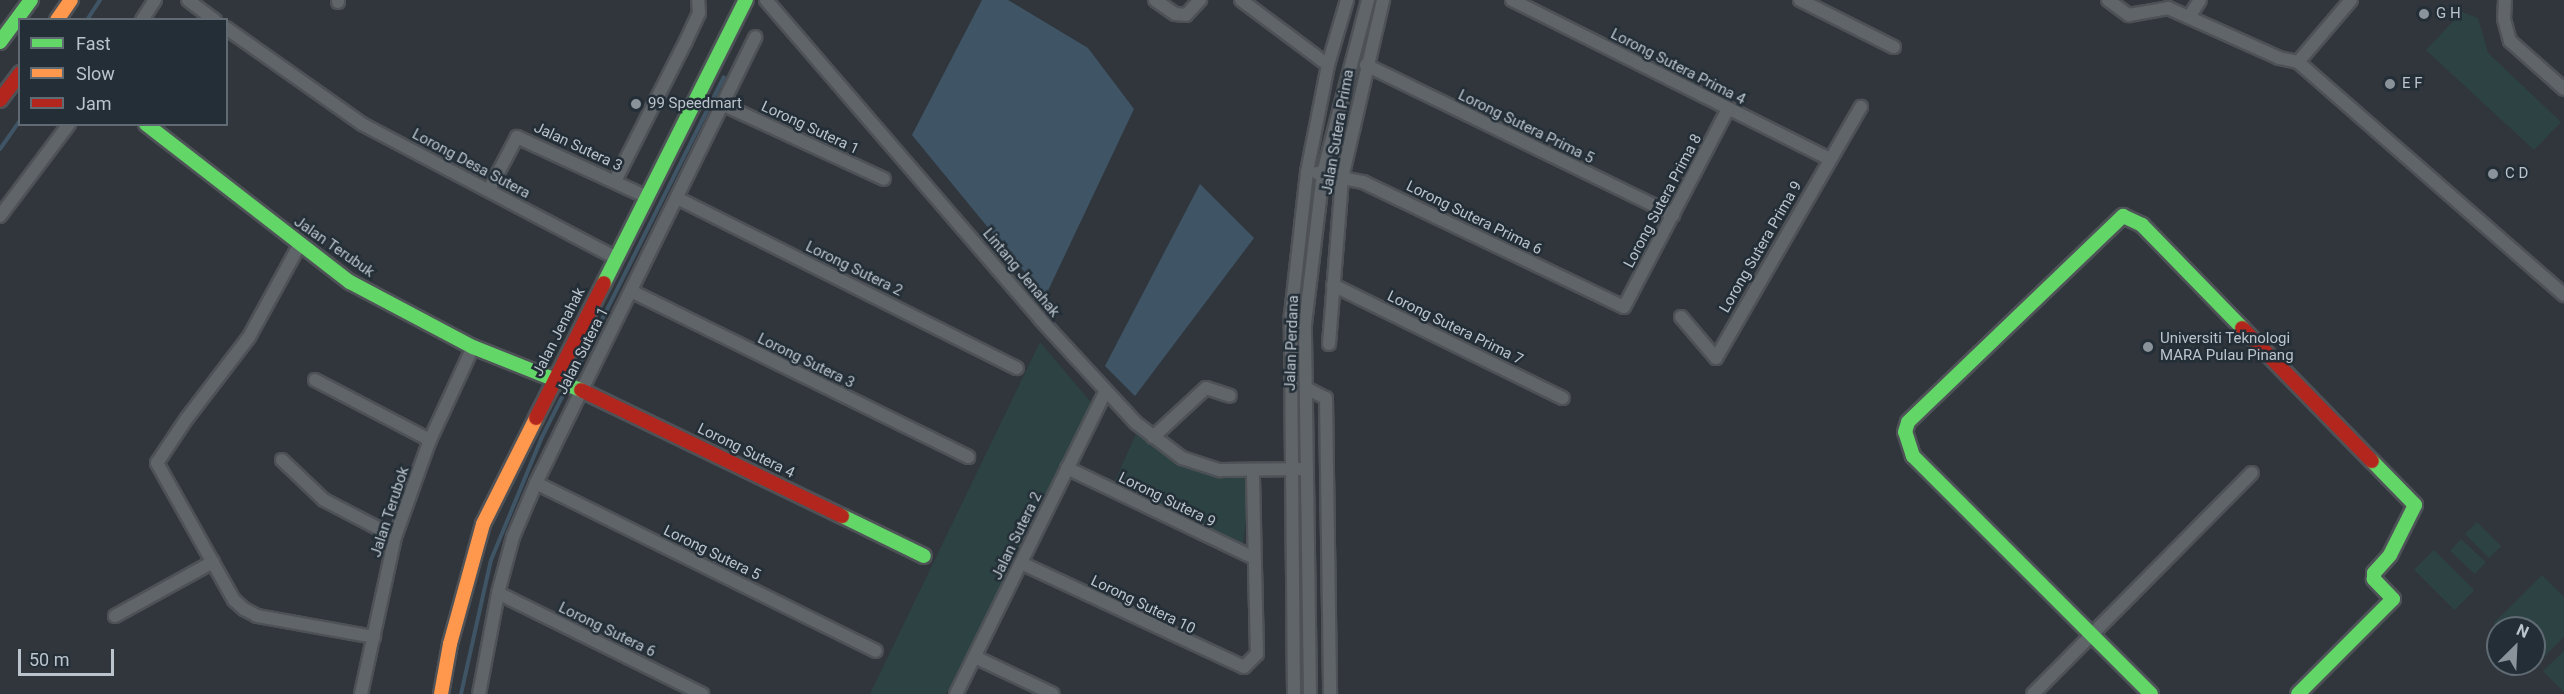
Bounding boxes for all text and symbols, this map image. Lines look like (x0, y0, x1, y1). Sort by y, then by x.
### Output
place label: G H (2436, 5, 2461, 23)
marker: G H (2417, 7, 2431, 21)
legend (18, 18, 228, 126)
street label: Lorong Sutera Prima 4 (1608, 25, 1748, 109)
text: Fast (76, 33, 111, 54)
text: Slow (76, 63, 115, 84)
street label: Jalan Sutera Prima (1318, 68, 1358, 196)
place label: E F (2402, 75, 2423, 93)
marker: E F (2383, 77, 2397, 91)
street label: Lorong Sutera Prima 5 (1455, 86, 1597, 168)
text: Jam (76, 93, 112, 114)
place label: 99 Speedmart (648, 95, 742, 113)
marker: 99 Speedmart (629, 97, 643, 111)
street label: Lorong Sutera 1 (758, 98, 862, 158)
street label: Jalan Sutera 3 (531, 119, 625, 175)
street label: Lorong Desa Sutera (409, 125, 533, 203)
street label: Lorong Sutera Prima 8 (1620, 131, 1706, 271)
place label: C D (2505, 165, 2528, 183)
marker: C D (2486, 167, 2500, 181)
street label: Lorong Sutera Prima 6 (1403, 177, 1545, 259)
street label: Lorong Sutera Prima 9 (1716, 178, 1806, 316)
street label: Jalan Terubuk (290, 213, 378, 281)
street label: Lintang Jenahak (979, 225, 1063, 321)
street label: Lorong Sutera 2 (803, 238, 905, 300)
street label: Jalan Jenahak (529, 285, 589, 379)
street label: Lorong Sutera Prima 7 (1384, 287, 1526, 369)
street label: Jalan Perdana (1281, 295, 1303, 391)
street label: Jalan Sutera 1 (553, 304, 613, 398)
place label: Universiti Teknologi MARA Pulau Pinang (2160, 329, 2294, 364)
street label: Lorong Sutera 3 (755, 330, 857, 392)
marker: Universiti Teknologi MARA Pulau Pinang (2141, 340, 2155, 354)
street label: Lorong Sutera 4 (695, 420, 797, 482)
street label: Jalan Terubok (367, 464, 413, 560)
street label: Lorong Sutera 9 (1116, 469, 1218, 531)
street label: Jalan Sutera 2 (988, 489, 1046, 583)
street label: Lorong Sutera 5 (661, 522, 763, 584)
street label: Lorong Sutera 10 (1088, 572, 1198, 638)
street label: Lorong Sutera 6 (556, 599, 658, 661)
north arrow (2486, 616, 2546, 676)
text: N (2514, 620, 2532, 642)
scale bar (21, 637, 117, 675)
text: 50 m (29, 649, 69, 670)

